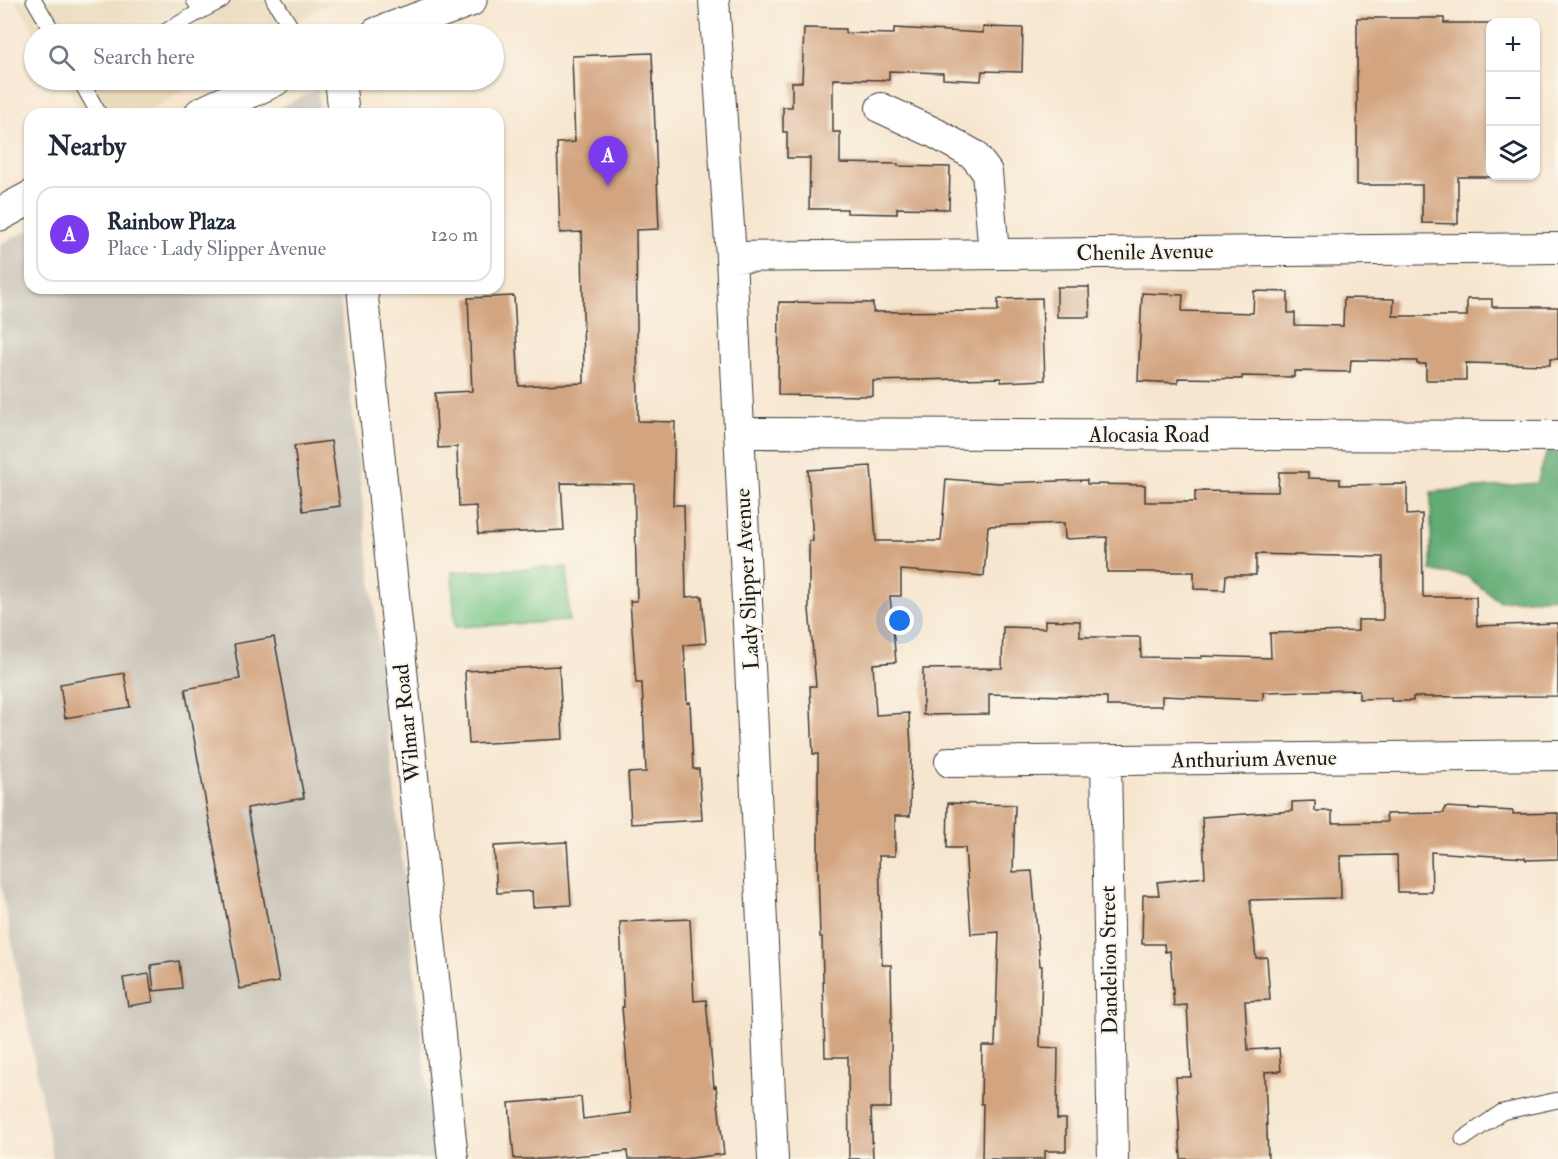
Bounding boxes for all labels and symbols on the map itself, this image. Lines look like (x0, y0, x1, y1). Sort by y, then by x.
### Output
pin: A (588, 136, 628, 186)
street label: Chenile Avenue (1076, 237, 1214, 267)
street label: Alocasia Road (1087, 421, 1210, 449)
street label: Lady Slipper Avenue (728, 487, 767, 670)
your location (885, 606, 914, 635)
street label: Wilmar Road (387, 662, 427, 785)
street label: Anthurium Avenue (1170, 744, 1337, 774)
street label: Dandelion Street (1094, 885, 1124, 1035)

